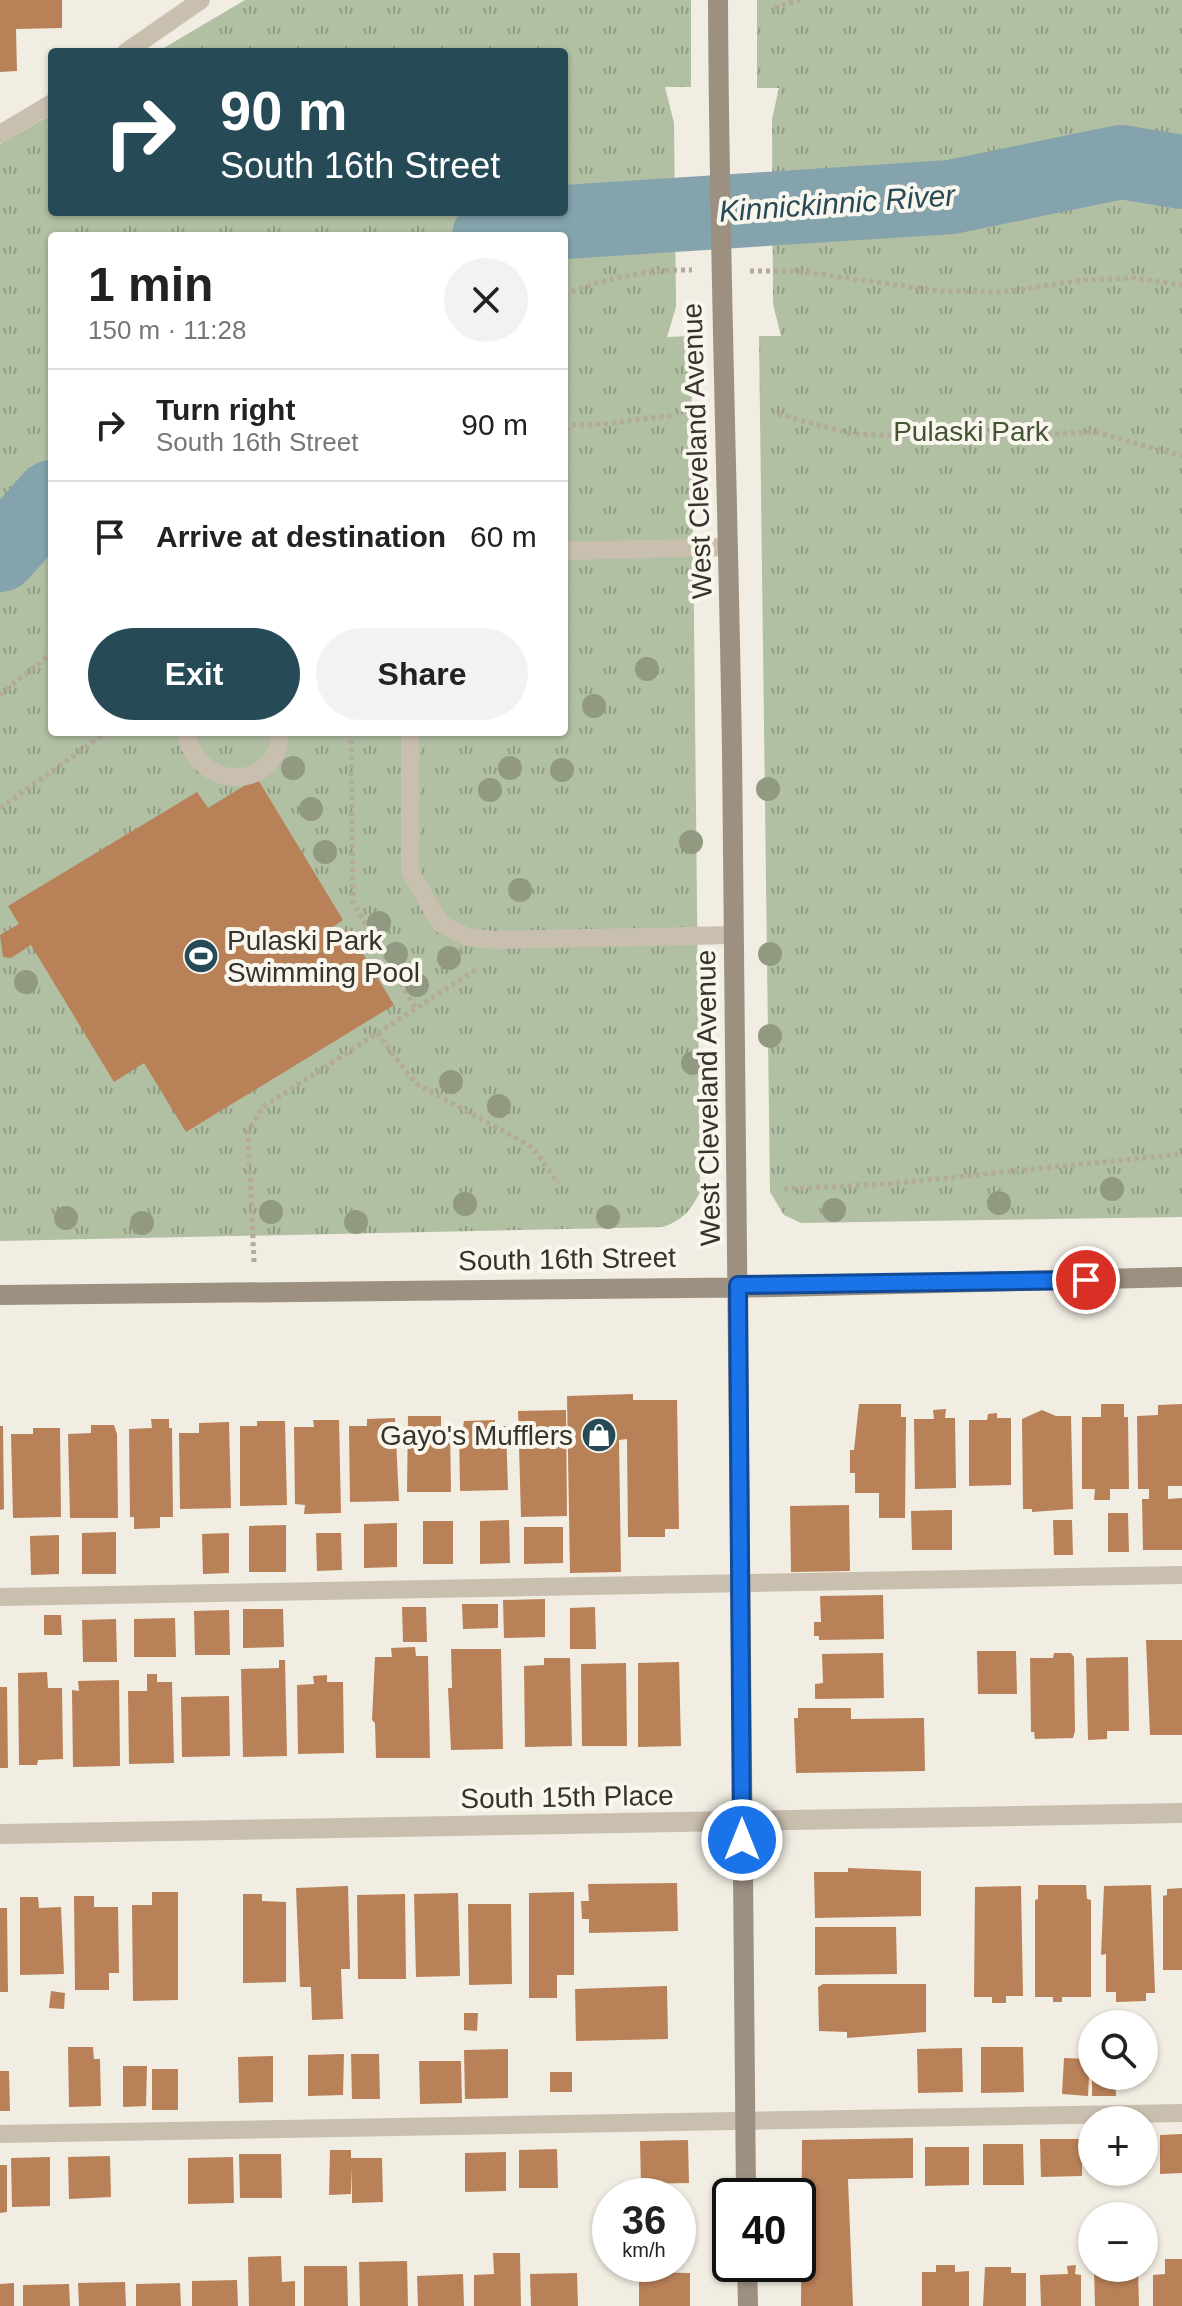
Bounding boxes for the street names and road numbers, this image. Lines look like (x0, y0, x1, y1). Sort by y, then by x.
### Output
street label: West Cleveland Avenue (676, 302, 718, 600)
street label: West Cleveland Avenue (690, 950, 726, 1246)
street label: South 16th Street (458, 1242, 676, 1276)
street label: South 15th Place (460, 1780, 674, 1814)

